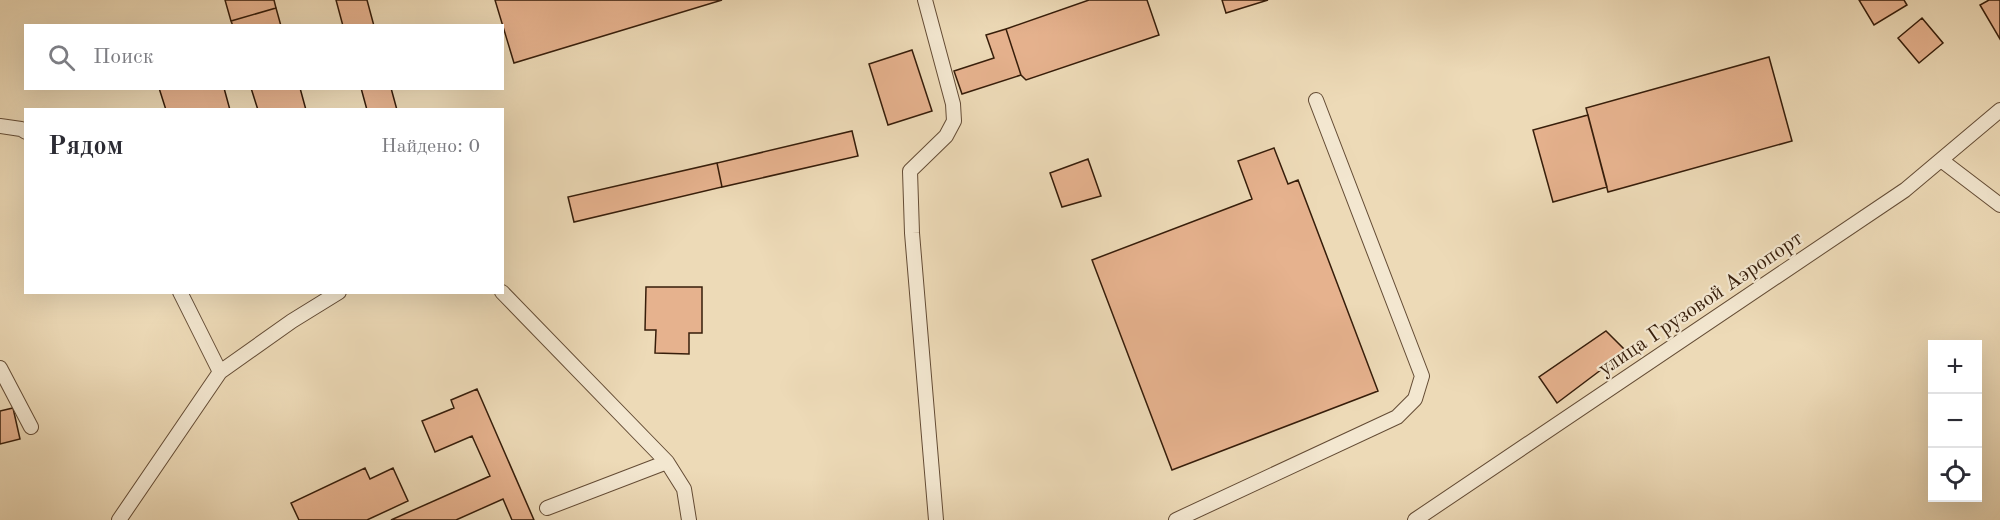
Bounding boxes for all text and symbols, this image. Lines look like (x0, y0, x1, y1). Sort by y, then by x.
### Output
search box (24, 24, 504, 90)
icon: search (45, 41, 78, 74)
text: Поиск (93, 46, 154, 68)
text: Рядом (48, 134, 123, 160)
text: Найдено: 0 (381, 137, 480, 157)
street label: улица Грузовой Аэропорт (1595, 228, 1807, 380)
map controls (1928, 340, 1982, 502)
button: + (1928, 340, 1982, 394)
button: − (1928, 394, 1982, 448)
button: locate (1928, 448, 1982, 502)

